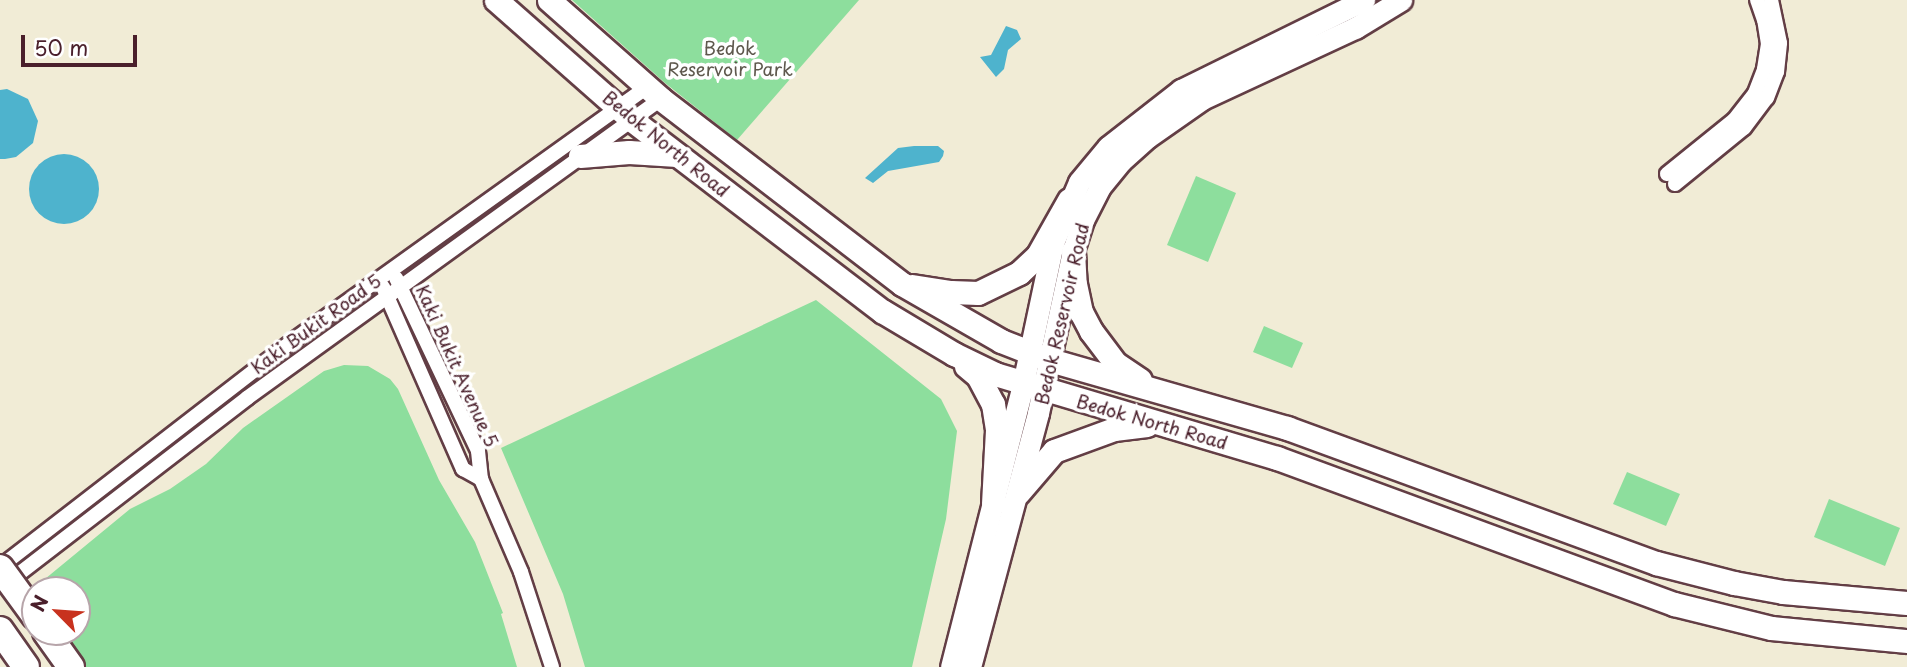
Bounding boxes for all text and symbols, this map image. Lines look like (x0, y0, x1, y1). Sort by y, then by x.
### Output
scale bar (24, 21, 140, 65)
text: 50 m (34, 31, 88, 63)
park label: Bedok Reservoir Park (667, 38, 793, 80)
street label: Bedok North Road (598, 86, 734, 202)
street label: Bedok Reservoir Road (1030, 220, 1094, 408)
street label: Kaki Bukit Road 5 (246, 269, 386, 379)
street label: Kaki Bukit Avenue 5 (412, 282, 502, 450)
street label: Bedok North Road (1073, 390, 1231, 454)
north arrow (21, 576, 91, 646)
text: N (23, 590, 55, 616)

